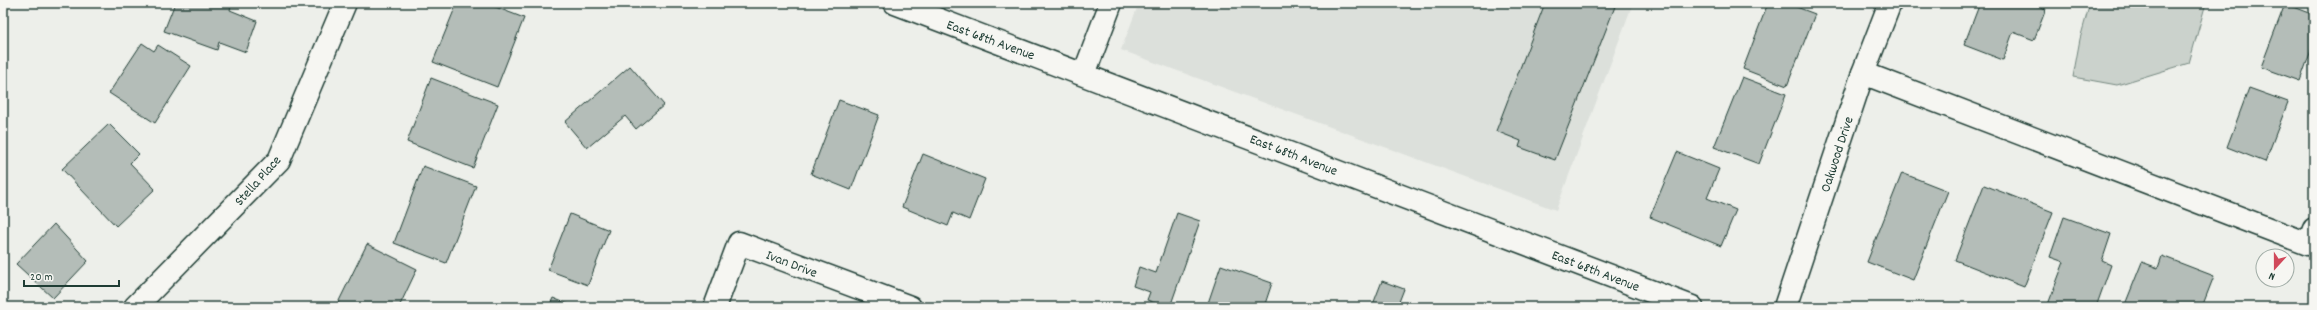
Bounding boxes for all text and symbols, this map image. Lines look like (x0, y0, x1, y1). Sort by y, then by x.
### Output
street label: East 68th Avenue (943, 16, 1037, 66)
street label: Oakwood Drive (1816, 114, 1860, 195)
street label: East 68th Avenue (1246, 130, 1340, 182)
street label: Stella Place (230, 152, 287, 211)
street label: Ivan Drive (763, 246, 820, 284)
street label: East 68th Avenue (1548, 246, 1642, 298)
north arrow (2255, 248, 2295, 288)
scale bar (24, 262, 119, 288)
text: N (2266, 267, 2278, 284)
text: 20 m (30, 269, 53, 286)

